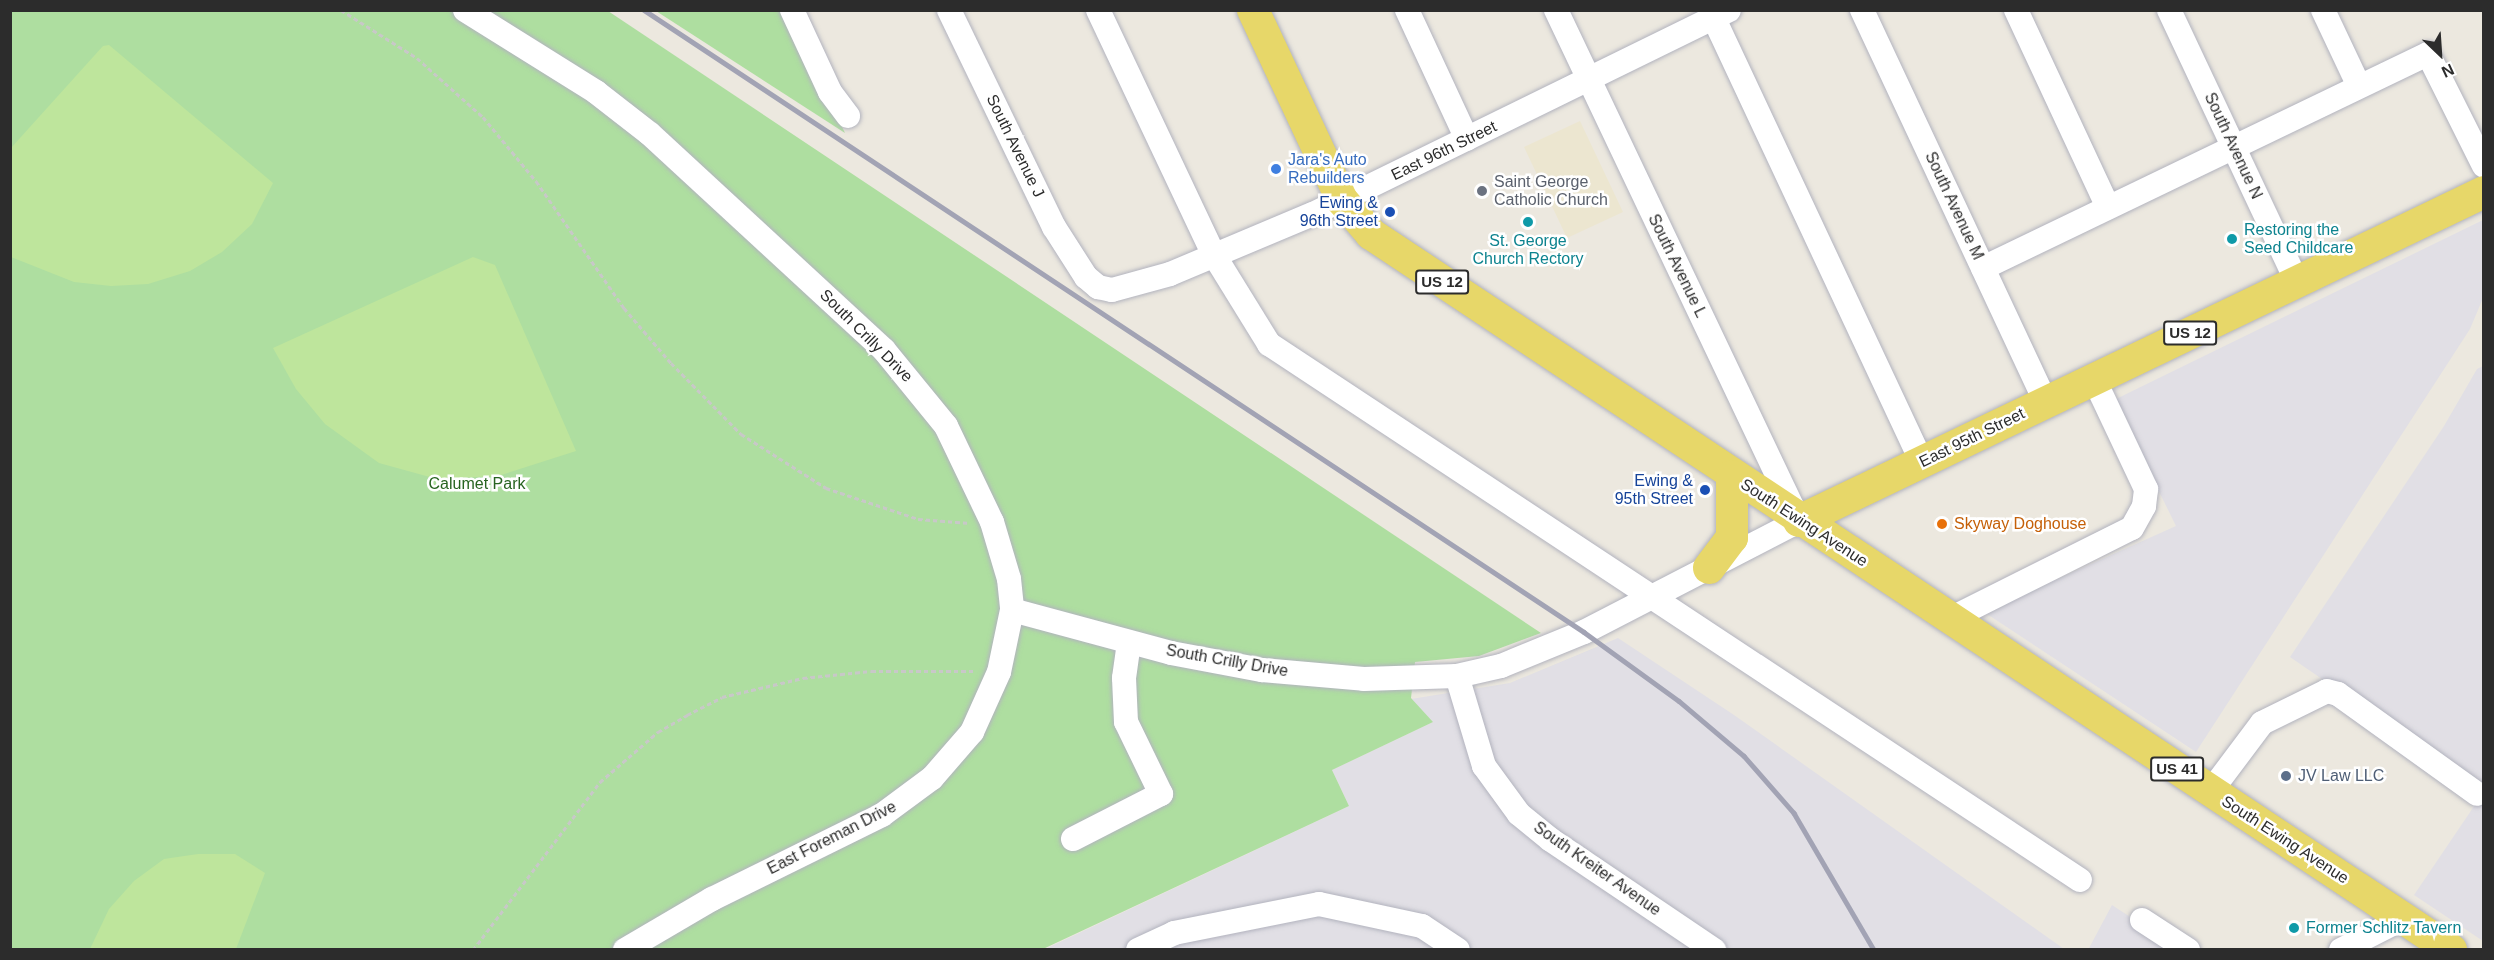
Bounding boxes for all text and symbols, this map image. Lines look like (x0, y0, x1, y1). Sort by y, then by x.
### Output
north arrow (2410, 24, 2470, 84)
text: N (2439, 61, 2457, 81)
street label: South Avenue N (2200, 89, 2266, 203)
street label: South Avenue J (982, 91, 1048, 201)
street label: East 96th Street (1388, 117, 1500, 185)
street label: South Avenue M (1920, 148, 1988, 264)
place label: Jara's Auto Rebuilders (1288, 150, 1368, 188)
marker: Jara's Auto Rebuilders (1269, 162, 1283, 176)
place label: Saint George Catholic Church (1494, 172, 1608, 210)
marker: Saint George Catholic Church (1475, 184, 1489, 198)
place label: Ewing & 96th Street (1300, 193, 1378, 231)
marker: Ewing & 96th Street (1383, 205, 1397, 219)
street label: South Avenue L (1643, 211, 1711, 321)
marker: St. George Church Rectory (1521, 215, 1535, 229)
place label: Restoring the Seed Childcare (2244, 220, 2353, 258)
place label: St. George Church Rectory (1472, 231, 1584, 269)
marker: Restoring the Seed Childcare (2225, 232, 2239, 246)
road number: US 12 (1415, 270, 1469, 294)
street label: South Crilly Drive (816, 286, 916, 386)
road number: US 12 (2163, 321, 2217, 345)
street label: East 95th Street (1916, 404, 2028, 472)
place label: Ewing & 95th Street (1615, 471, 1693, 509)
park label: Calumet Park (429, 474, 525, 494)
street label: South Ewing Avenue (1737, 475, 1871, 571)
marker: Ewing & 95th Street (1698, 483, 1712, 497)
place label: Skyway Doghouse (1954, 514, 2087, 534)
marker: Skyway Doghouse (1935, 517, 1949, 531)
street label: South Crilly Drive (1164, 641, 1290, 681)
road number: US 41 (2150, 757, 2204, 781)
place label: JV Law LLC (2298, 766, 2384, 786)
marker: JV Law LLC (2279, 769, 2293, 783)
street label: South Ewing Avenue (2218, 792, 2352, 888)
street label: East Foreman Drive (764, 797, 900, 879)
street label: South Kreiter Avenue (1529, 818, 1665, 920)
place label: Former Schlitz Tavern (2306, 918, 2462, 938)
marker: Former Schlitz Tavern (2287, 921, 2301, 935)

